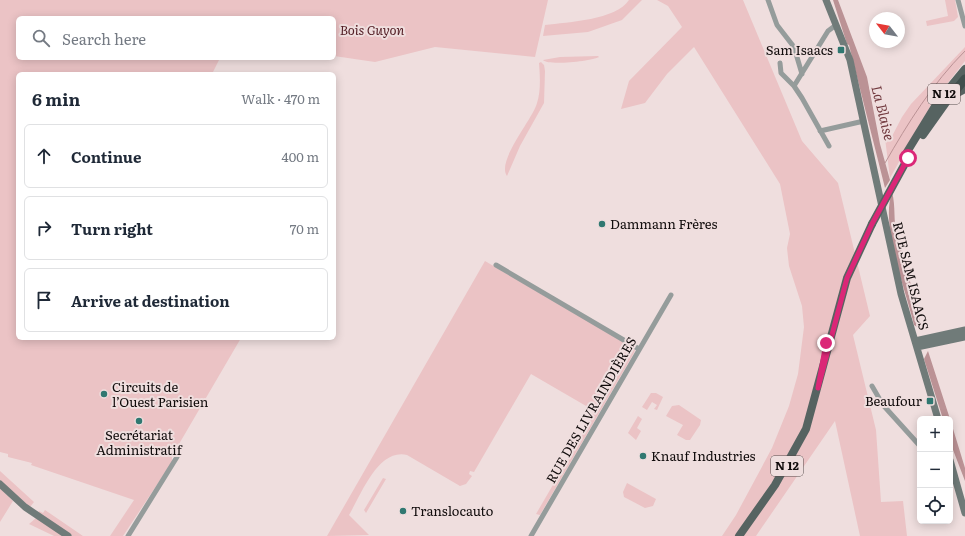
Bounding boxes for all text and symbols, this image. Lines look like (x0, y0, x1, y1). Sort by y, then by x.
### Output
north arrow (869, 12, 905, 48)
search box (16, 16, 336, 60)
park label: Bois Guyon (340, 20, 405, 39)
icon: search (30, 27, 52, 49)
text: Search here (62, 27, 146, 50)
place label: Sam Isaacs (766, 40, 833, 59)
marker: Sam Isaacs (836, 45, 846, 55)
water label: La Blaise (867, 83, 901, 143)
road number: N 12 (928, 84, 960, 104)
text: 6 min (32, 86, 80, 111)
text: Walk · 470 m (241, 89, 320, 108)
icon: ahead (33, 145, 55, 167)
text: Continue (71, 145, 141, 168)
text: 400 m (282, 147, 319, 166)
route start (899, 149, 917, 167)
place label: Dammann Frères (610, 214, 717, 233)
icon: right (33, 217, 55, 239)
text: Turn right (71, 217, 153, 240)
text: 70 m (290, 219, 319, 238)
marker: Dammann Frères (597, 219, 607, 229)
street label: RUE SAM ISAACS (889, 220, 934, 332)
icon: arrive (33, 289, 55, 311)
text: Arrive at destination (71, 289, 230, 312)
street label: RUE DES LIVRAINDIÈRES (541, 333, 640, 486)
route end (817, 334, 835, 352)
place label: Circuits de l’Ouest Parisien (112, 377, 209, 411)
marker: Circuits de l’Ouest Parisien (99, 389, 109, 399)
place label: Beaufour (865, 391, 923, 410)
marker: Beaufour (925, 396, 935, 406)
marker: Secrétariat Administratif (134, 416, 144, 426)
map controls (917, 416, 953, 524)
button: + (917, 416, 953, 452)
place label: Secrétariat Administratif (96, 425, 183, 459)
place label: Knauf Industries (651, 446, 756, 465)
marker: Knauf Industries (638, 451, 648, 461)
button: − (917, 452, 953, 488)
road number: N 12 (771, 456, 803, 476)
button: locate (917, 488, 953, 524)
place label: Translocauto (411, 501, 494, 520)
marker: Translocauto (398, 506, 408, 516)

